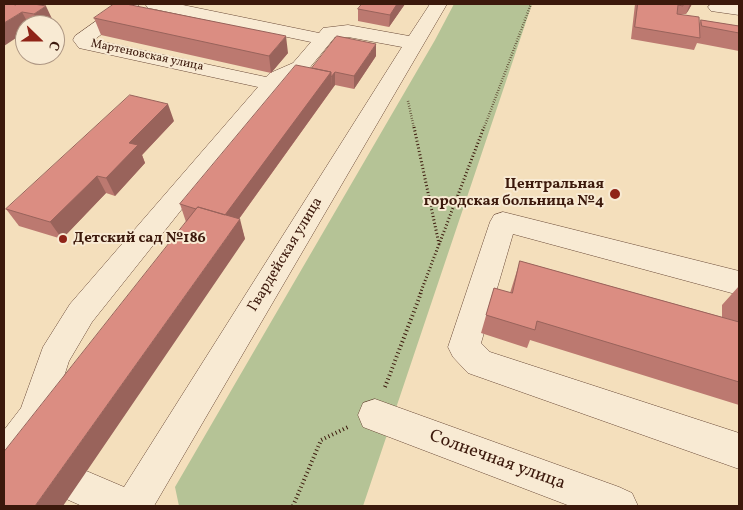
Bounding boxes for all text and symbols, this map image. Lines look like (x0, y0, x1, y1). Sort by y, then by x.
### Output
north arrow (15, 15, 65, 65)
street label: Мартеновская улица (89, 37, 205, 75)
text: С (43, 38, 64, 53)
place label: Центральная городская больница №4 (424, 176, 604, 211)
marker: Центральная городская больница №4 (608, 187, 622, 201)
street label: Гвардейская улица (245, 194, 327, 316)
place label: Детский сад №186 (73, 230, 206, 248)
marker: Детский сад №186 (57, 233, 69, 245)
street label: Солнечная улица (426, 426, 568, 496)

